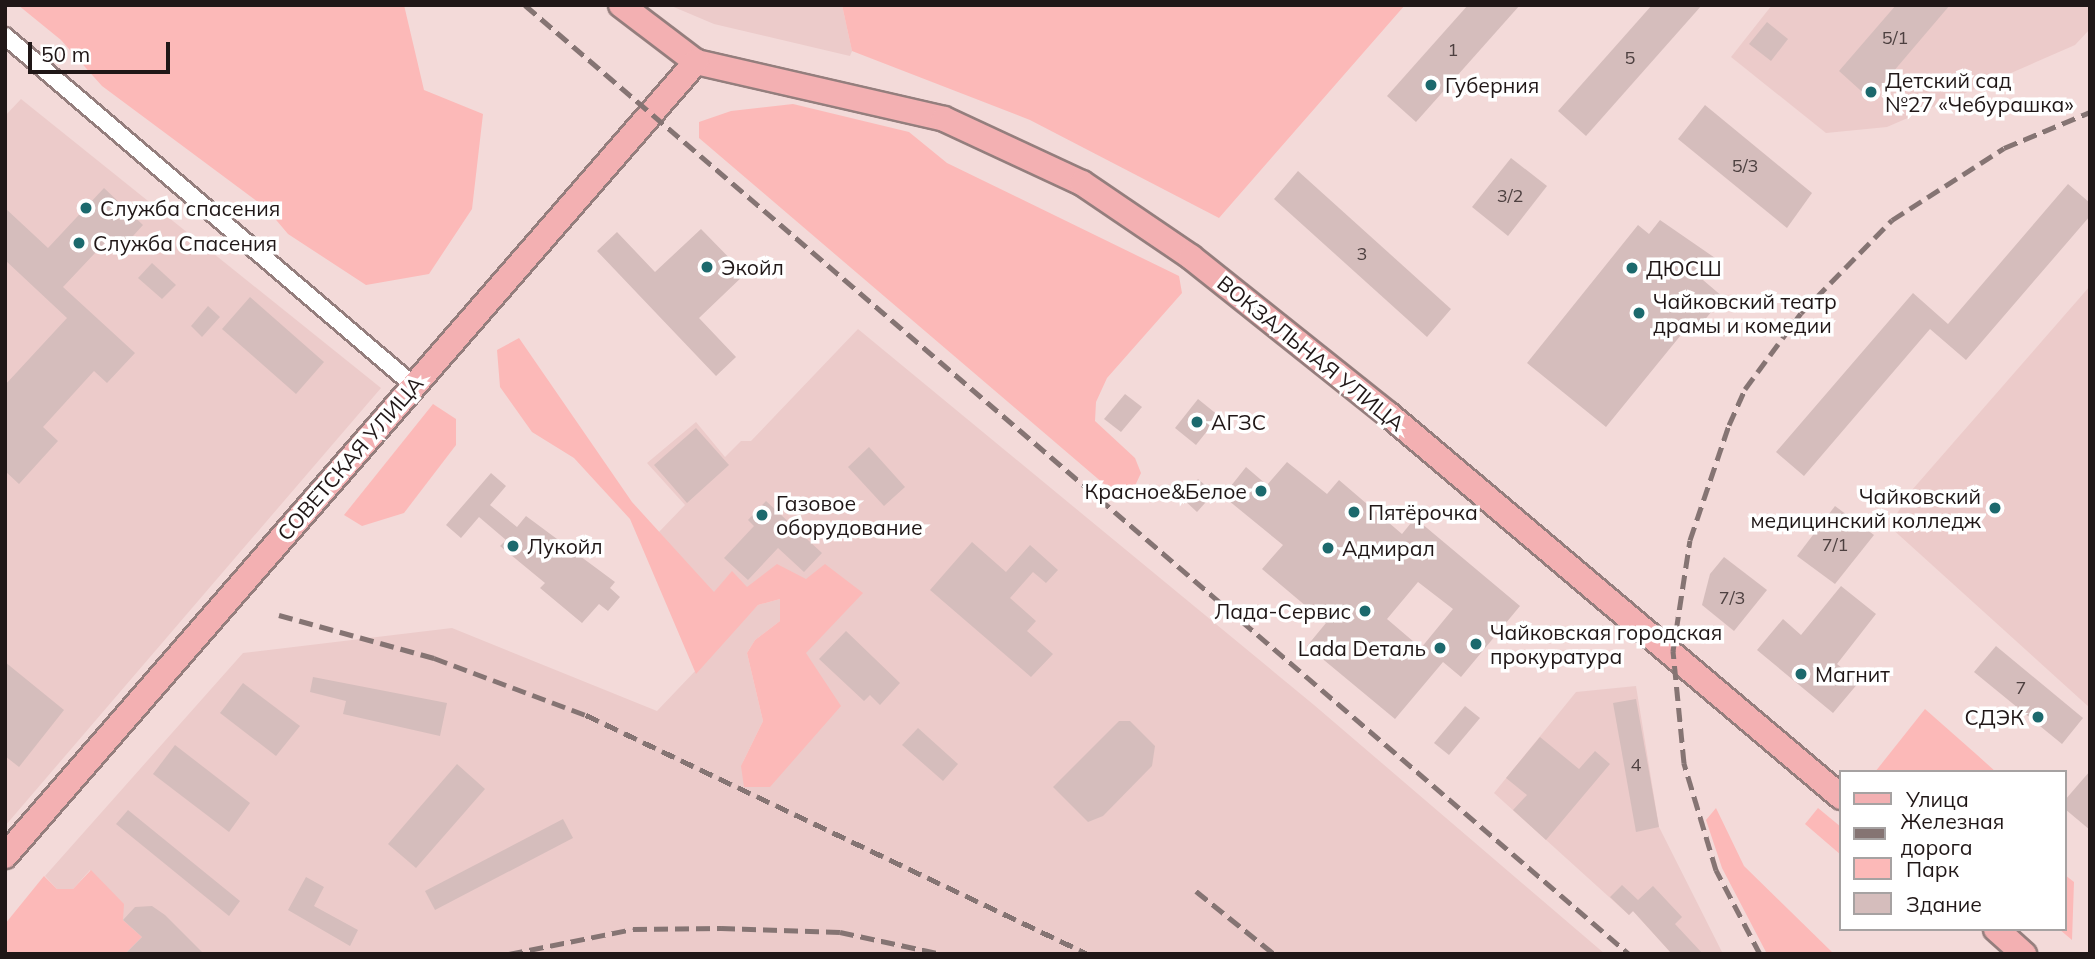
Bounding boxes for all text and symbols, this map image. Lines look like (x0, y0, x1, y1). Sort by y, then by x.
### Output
house number: 5/1 (1882, 27, 1908, 49)
scale bar (32, 28, 173, 72)
house number: 1 (1448, 39, 1458, 61)
text: 50 m (41, 41, 90, 67)
house number: 5 (1625, 47, 1635, 69)
place label: Детский сад №27 «Чебурашка» (1885, 67, 2074, 117)
place label: Губерния (1445, 72, 1539, 98)
marker: Губерния (1423, 77, 1439, 93)
marker: Детский сад №27 «Чебурашка» (1863, 84, 1879, 100)
house number: 5/3 (1732, 155, 1758, 177)
house number: 3/2 (1497, 185, 1523, 207)
place label: Служба спасения (100, 195, 280, 221)
marker: Служба спасения (78, 200, 94, 216)
place label: Служба Спасения (93, 230, 277, 256)
marker: Служба Спасения (71, 235, 87, 251)
house number: 3 (1357, 243, 1367, 265)
place label: Экойл (721, 254, 784, 280)
place label: ДЮСШ (1646, 255, 1722, 281)
marker: Экойл (699, 259, 715, 275)
marker: ДЮСШ (1624, 260, 1640, 276)
street label: ВОКЗАЛЬНАЯ УЛИЦА (1212, 270, 1410, 436)
place label: Чайковский театр драмы и комедии (1653, 288, 1837, 338)
marker: Чайковский театр драмы и комедии (1631, 305, 1647, 321)
street label: СОВЕТСКАЯ УЛИЦА (272, 371, 428, 545)
place label: АГЗС (1211, 409, 1266, 435)
marker: АГЗС (1189, 414, 1205, 430)
place label: Красное&Белое (1084, 478, 1247, 504)
marker: Красное&Белое (1253, 483, 1269, 499)
place label: Чайковский медицинский колледж (1750, 483, 1981, 533)
place label: Газовое оборудование (776, 490, 923, 540)
place label: Пятёрочка (1368, 499, 1478, 525)
marker: Чайковский медицинский колледж (1987, 500, 2003, 516)
marker: Пятёрочка (1346, 504, 1362, 520)
marker: Газовое оборудование (754, 507, 770, 523)
place label: Лукойл (527, 533, 603, 559)
house number: 7/1 (1822, 534, 1848, 556)
place label: Адмирал (1342, 535, 1435, 561)
marker: Лукойл (505, 538, 521, 554)
marker: Адмирал (1320, 540, 1336, 556)
house number: 7/3 (1719, 587, 1745, 609)
place label: Лада-Сервис (1214, 598, 1351, 624)
marker: Лада-Сервис (1357, 603, 1373, 619)
place label: Чайковская городская прокуратура (1490, 619, 1722, 669)
place label: Lada Dеталь (1298, 635, 1426, 661)
marker: Чайковская городская прокуратура (1468, 636, 1484, 652)
marker: Lada Dеталь (1432, 640, 1448, 656)
place label: Магнит (1815, 661, 1890, 687)
marker: Магнит (1793, 666, 1809, 682)
house number: 7 (2016, 677, 2026, 699)
place label: СДЭК (1965, 704, 2024, 730)
marker: СДЭК (2030, 709, 2046, 725)
house number: 4 (1631, 754, 1641, 776)
legend (1840, 770, 2067, 931)
text: Улица (1906, 786, 1969, 812)
text: Железная дорога (1900, 808, 2004, 860)
text: Парк (1906, 856, 1959, 882)
text: Здание (1906, 891, 1982, 917)

